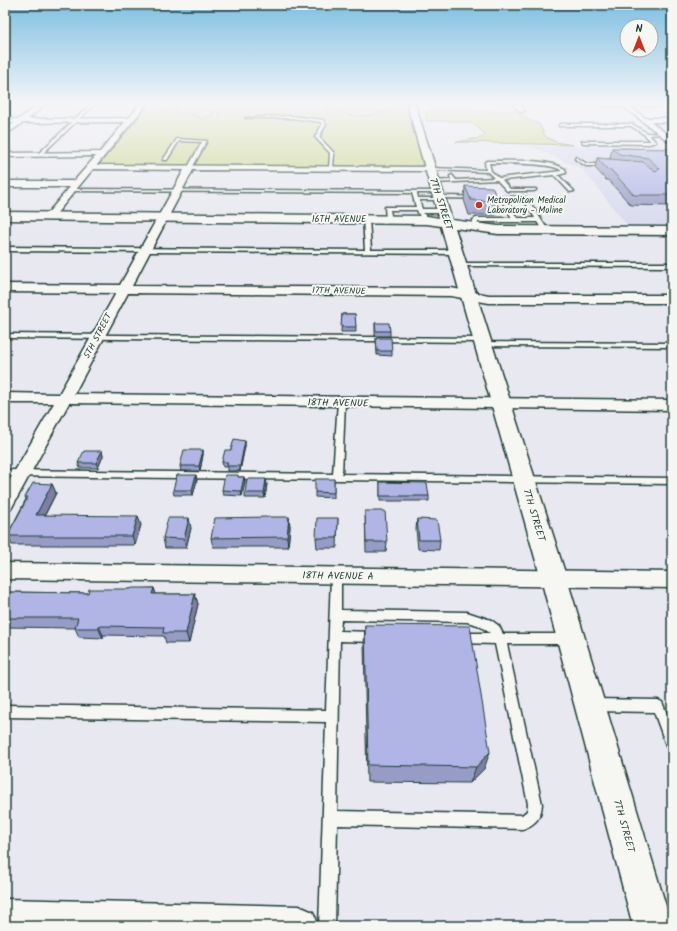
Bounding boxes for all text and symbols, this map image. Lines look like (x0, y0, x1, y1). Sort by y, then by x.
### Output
north arrow (619, 18, 659, 58)
text: N (636, 20, 643, 38)
street label: 7TH STREET (425, 176, 457, 234)
place label: Metropolitan Medical Laboratory - Moline (487, 193, 567, 218)
marker: Metropolitan Medical Laboratory - Moline (474, 200, 484, 210)
street label: 16TH AVENUE (312, 212, 367, 227)
street label: 17TH AVENUE (312, 283, 367, 299)
street label: 5TH STREET (80, 310, 117, 361)
street label: 18TH AVENUE (307, 394, 370, 412)
street label: 7TH STREET (518, 487, 550, 545)
street label: 18TH AVENUE A (302, 567, 374, 585)
street label: 7TH STREET (609, 798, 640, 856)

